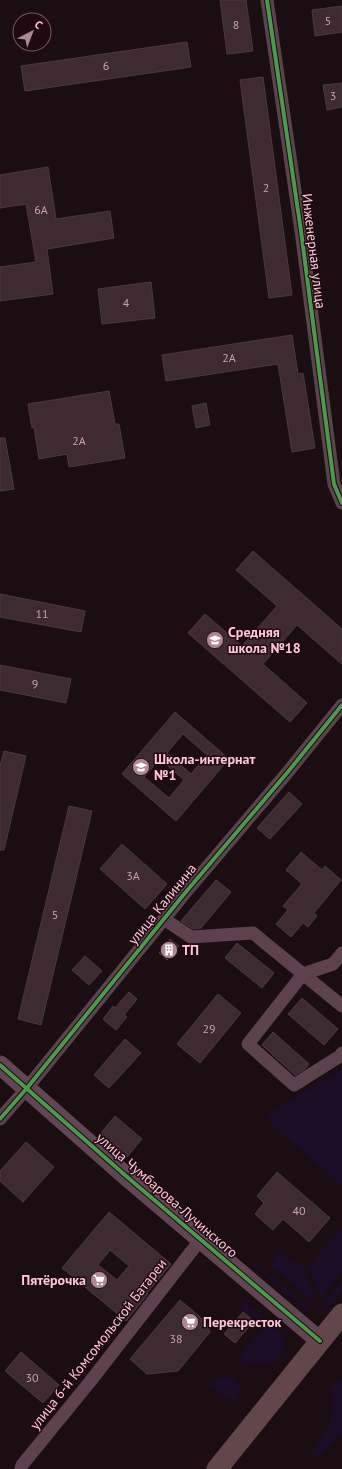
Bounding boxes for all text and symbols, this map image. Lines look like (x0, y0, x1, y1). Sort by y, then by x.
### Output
north arrow (12, 12, 52, 52)
house number: 5 (325, 13, 331, 28)
text: С (32, 17, 46, 32)
house number: 8 (233, 17, 239, 32)
house number: 6 (103, 58, 109, 73)
house number: 3 (330, 88, 336, 103)
house number: 2 (263, 180, 269, 195)
street label: Инженерная улица (298, 192, 330, 310)
house number: 6А (34, 202, 48, 217)
house number: 4 (123, 295, 130, 310)
house number: 2А (222, 350, 236, 365)
house number: 2А (72, 433, 86, 448)
house number: 11 (35, 606, 49, 621)
place label: Средняя школа №18 (228, 623, 301, 657)
school or university icon: Средняя школа №18 (205, 630, 225, 650)
house number: 9 (32, 676, 38, 691)
place label: Школа-интернат №1 (154, 750, 255, 784)
school or university icon: Школа-интернат №1 (131, 757, 151, 777)
street label: улица Калинина (124, 860, 200, 948)
house number: 3А (126, 868, 140, 883)
house number: 5 (52, 907, 58, 922)
building icon: ТП (159, 940, 179, 960)
place label: ТП (182, 941, 199, 959)
house number: 29 (202, 1021, 216, 1036)
street label: улица Чумбарова-Лучинского (92, 1129, 242, 1261)
house number: 40 (292, 1203, 306, 1218)
street label: улица 6-й Комсомольской Батареи (26, 1255, 170, 1433)
supermarket icon: Пятёрочка (89, 1270, 109, 1290)
place label: Пятёрочка (21, 1271, 86, 1289)
supermarket icon: Перекресток (180, 1312, 200, 1332)
place label: Перекресток (203, 1313, 281, 1331)
house number: 38 (169, 1331, 183, 1346)
house number: 30 (25, 1370, 39, 1385)

